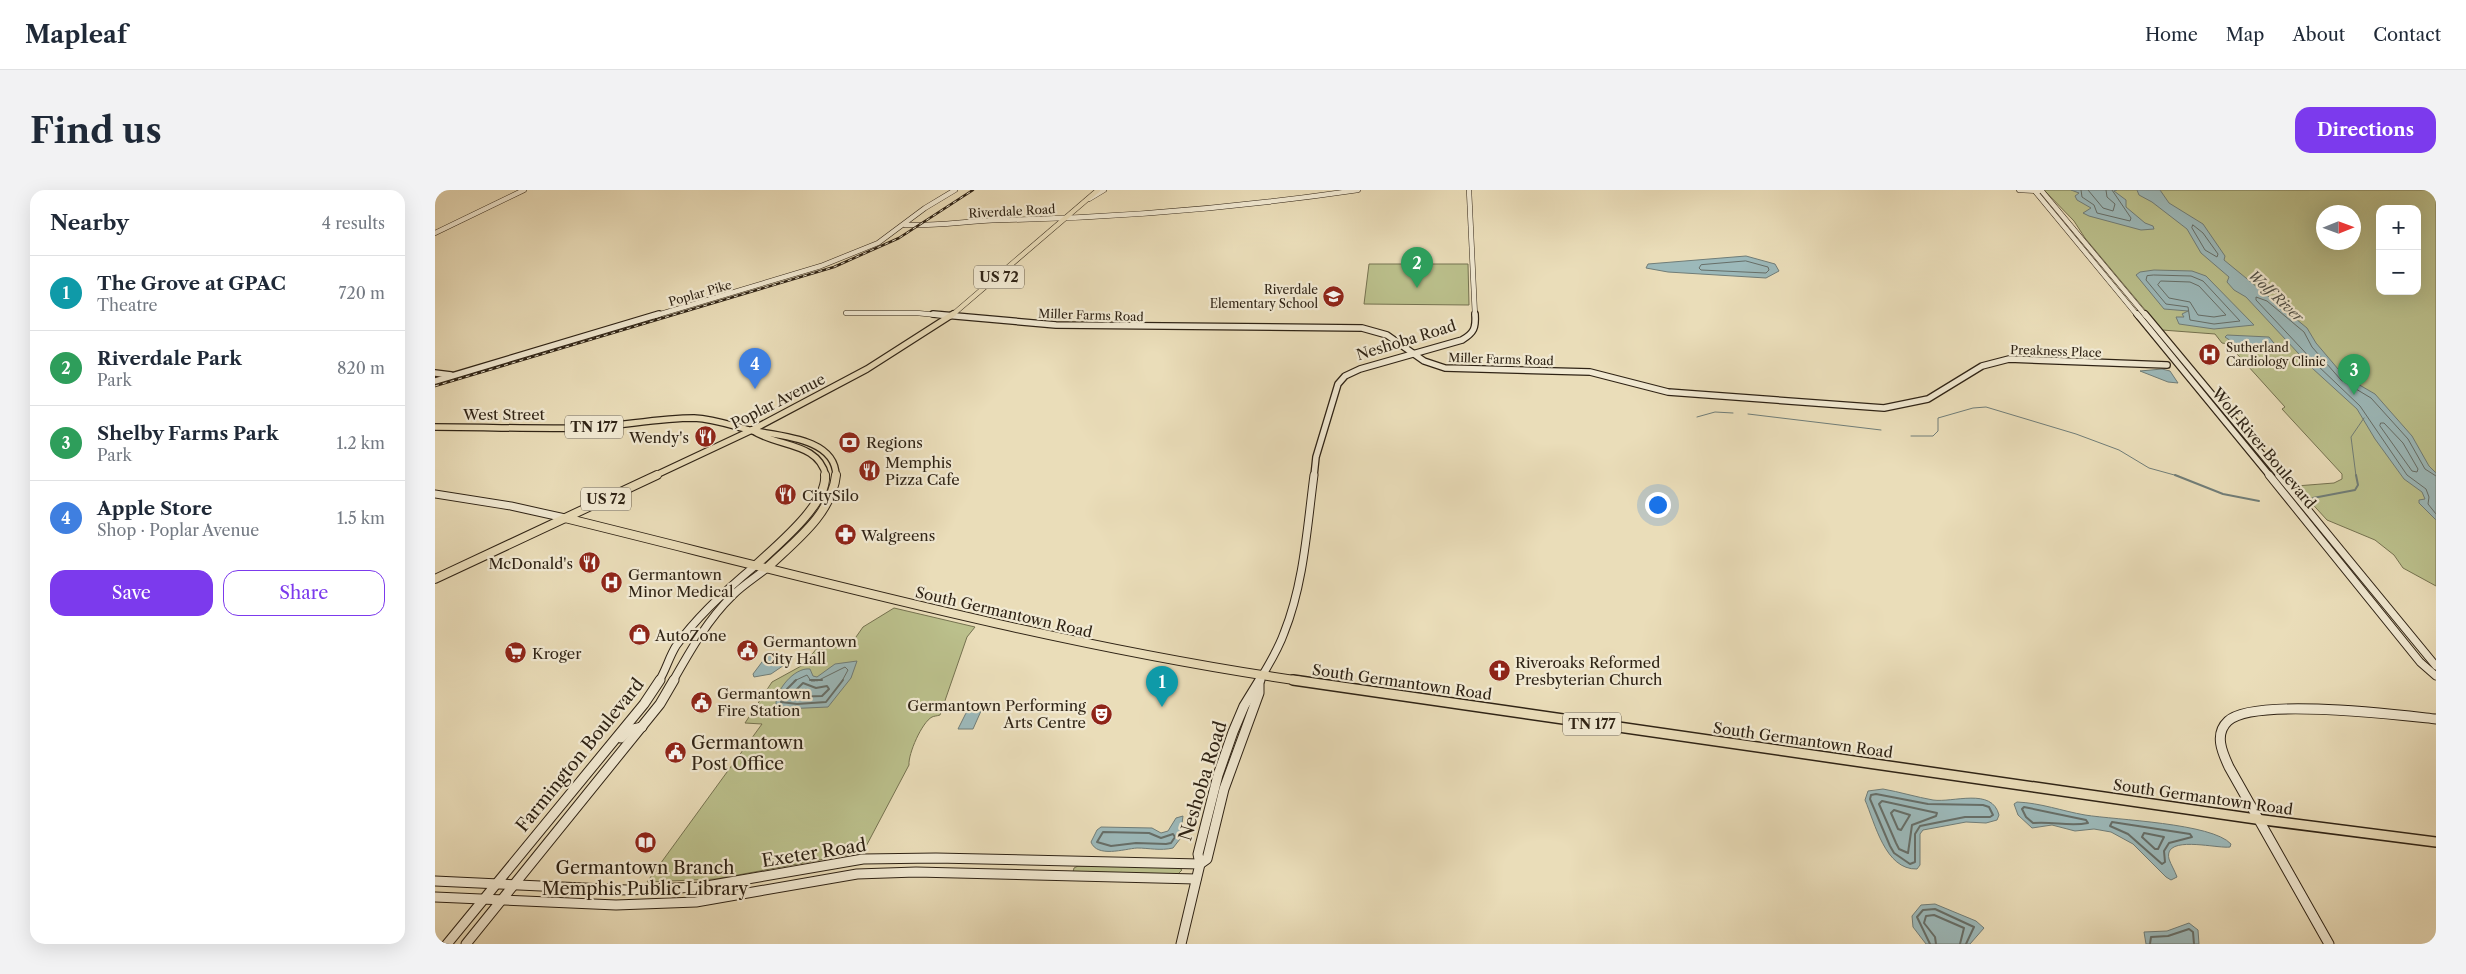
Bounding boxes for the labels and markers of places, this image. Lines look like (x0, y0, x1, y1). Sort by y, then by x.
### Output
pin: 2 (1401, 247, 1433, 288)
place label: Riverdale Elementary School (1210, 282, 1318, 311)
school or university icon: Riverdale Elementary School (1322, 284, 1346, 308)
place label: Sutherland Cardiology Clinic (2226, 340, 2326, 369)
hospital icon: Sutherland Cardiology Clinic (2198, 342, 2222, 366)
pin: 4 (739, 348, 771, 389)
pin: 3 (2338, 354, 2370, 395)
restaurant icon: Wendy's (693, 425, 717, 449)
place label: Wendy's (628, 428, 689, 447)
bank icon: Regions (838, 430, 862, 454)
place label: Regions (866, 433, 923, 452)
place label: Memphis Pizza Cafe (885, 453, 960, 489)
restaurant icon: Memphis Pizza Cafe (857, 459, 881, 483)
restaurant icon: CitySilo (774, 483, 798, 507)
place label: CitySilo (802, 486, 859, 505)
pharmacy icon: Walgreens (833, 523, 857, 547)
place label: Walgreens (860, 526, 935, 545)
restaurant icon: McDonald's (577, 551, 601, 575)
place label: McDonald's (488, 554, 573, 573)
place label: Germantown Minor Medical (628, 565, 734, 601)
hospital icon: Germantown Minor Medical (600, 571, 624, 595)
shop icon: AutoZone (627, 623, 651, 647)
place label: AutoZone (654, 626, 726, 645)
place label: Germantown City Hall (763, 632, 858, 668)
public building icon: Germantown City Hall (735, 638, 759, 662)
supermarket icon: Kroger (504, 641, 528, 665)
place label: Kroger (532, 644, 582, 663)
place label: Riveroaks Reformed Presbyterian Church (1515, 653, 1663, 689)
church icon: Riveroaks Reformed Presbyterian Church (1487, 659, 1511, 683)
pin: 1 (1146, 666, 1178, 707)
place label: Germantown Fire Station (717, 684, 812, 720)
public building icon: Germantown Fire Station (689, 690, 713, 714)
place label: Germantown Performing Arts Centre (907, 696, 1086, 732)
theatre icon: Germantown Performing Arts Centre (1090, 702, 1114, 726)
place label: Germantown Post Office (691, 732, 804, 775)
public building icon: Germantown Post Office (663, 741, 687, 765)
library icon: Germantown Branch Memphis Public Library (633, 831, 657, 855)
place label: Germantown Branch Memphis Public Library (542, 857, 749, 900)

